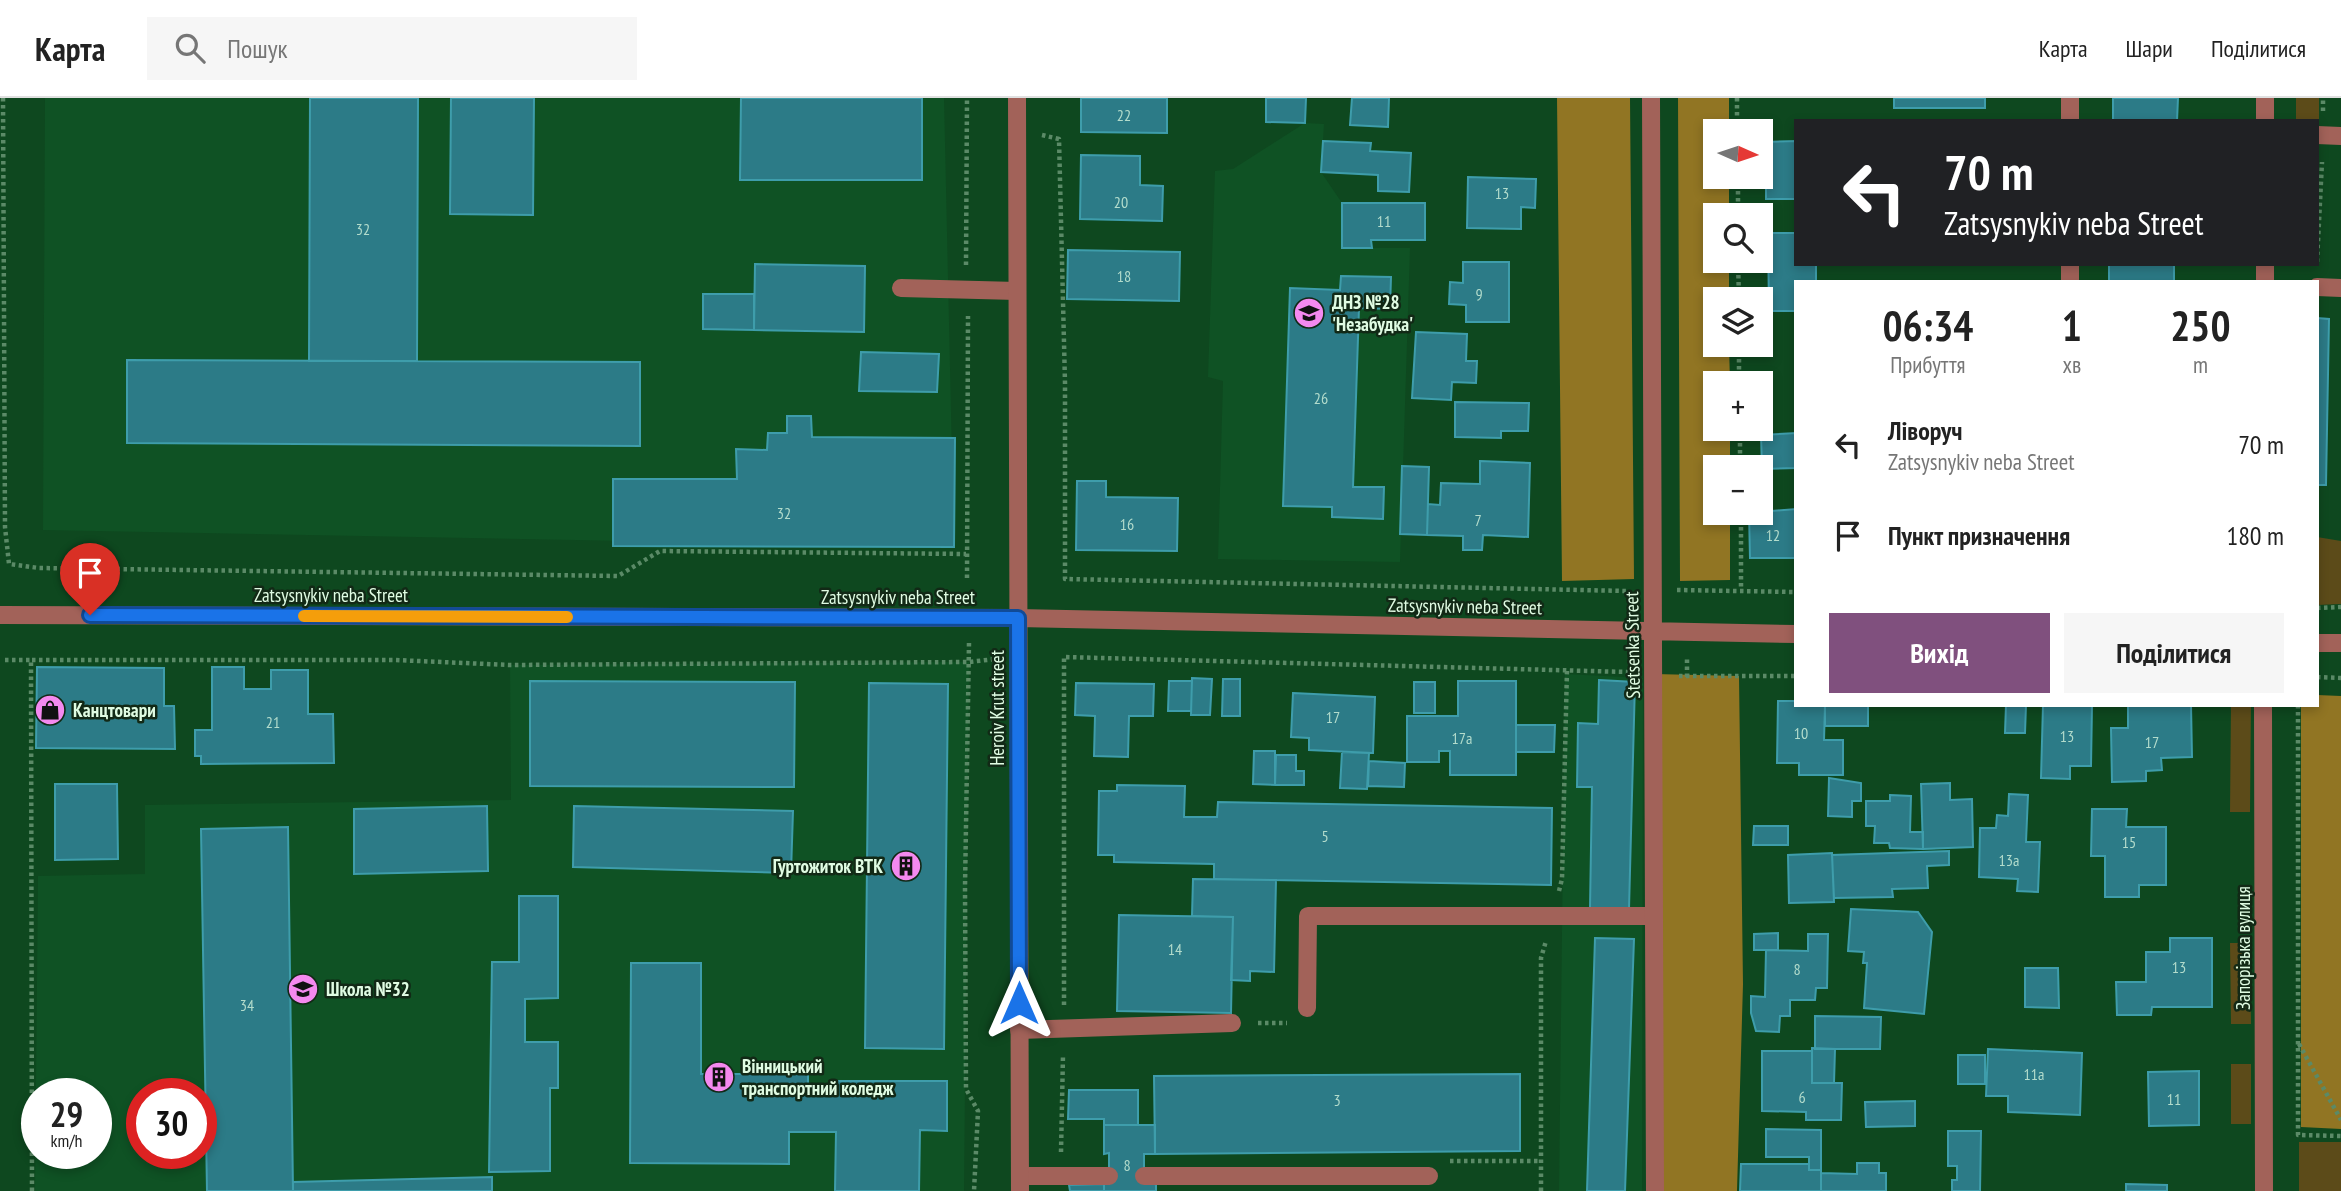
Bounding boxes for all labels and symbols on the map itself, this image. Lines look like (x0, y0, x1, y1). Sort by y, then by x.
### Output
house number: 22 (1117, 105, 1131, 125)
north arrow (1703, 119, 1773, 189)
house number: 13 (1495, 183, 1509, 203)
house number: 20 (1114, 192, 1128, 212)
house number: 11 (1377, 211, 1391, 231)
house number: 32 (356, 219, 370, 239)
house number: 18 (1117, 266, 1131, 286)
house number: 9 (1475, 284, 1483, 304)
place label: ДНЗ №28 'Незабудка' (1332, 290, 1413, 336)
school or university icon: ДНЗ №28 'Незабудка' (1292, 296, 1326, 330)
house number: 26 (1314, 388, 1328, 408)
house number: 32 (777, 503, 791, 523)
house number: 7 (1474, 510, 1482, 530)
house number: 16 (1120, 514, 1134, 534)
house number: 12 (1766, 525, 1780, 545)
pin (60, 543, 120, 615)
street label: Zatsysnykiv neba Street (254, 583, 409, 607)
street label: Zatsysnykiv neba Street (821, 585, 976, 609)
street label: Stetsenka Street (1619, 590, 1645, 699)
street label: Zatsysnykiv neba Street (1388, 593, 1543, 619)
street label: Heroiv Krut street (985, 649, 1009, 766)
shop icon: Канцтовари (33, 693, 67, 727)
place label: Канцтовари (73, 698, 156, 722)
house number: 17 (1326, 707, 1340, 727)
house number: 21 (266, 712, 280, 732)
house number: 10 (1794, 723, 1808, 743)
house number: 13 (2060, 726, 2074, 746)
house number: 17а (1452, 728, 1472, 748)
house number: 17 (2145, 732, 2159, 752)
house number: 5 (1321, 826, 1329, 846)
house number: 15 (2122, 832, 2136, 852)
building icon: Гуртожиток ВТК (889, 849, 923, 883)
house number: 13а (1999, 850, 2019, 870)
place label: Гуртожиток ВТК (773, 854, 883, 878)
street label: Запорізька вулиця (2231, 886, 2255, 1010)
house number: 14 (1168, 939, 1182, 959)
house number: 13 (2172, 957, 2186, 977)
house number: 8 (1793, 959, 1801, 979)
position arrow (982, 966, 1056, 1040)
school or university icon: Школа №32 (286, 972, 320, 1006)
place label: Школа №32 (326, 977, 410, 1001)
house number: 34 (240, 995, 254, 1015)
place label: Вінницький транспортний коледж (742, 1054, 894, 1100)
building icon: Вінницький транспортний коледж (702, 1060, 736, 1094)
house number: 11а (2024, 1064, 2044, 1084)
speed limit sign: 30 (126, 1078, 217, 1169)
house number: 6 (1798, 1087, 1806, 1107)
house number: 11 (2167, 1089, 2181, 1109)
house number: 3 (1333, 1090, 1341, 1110)
house number: 8 (1123, 1155, 1131, 1175)

